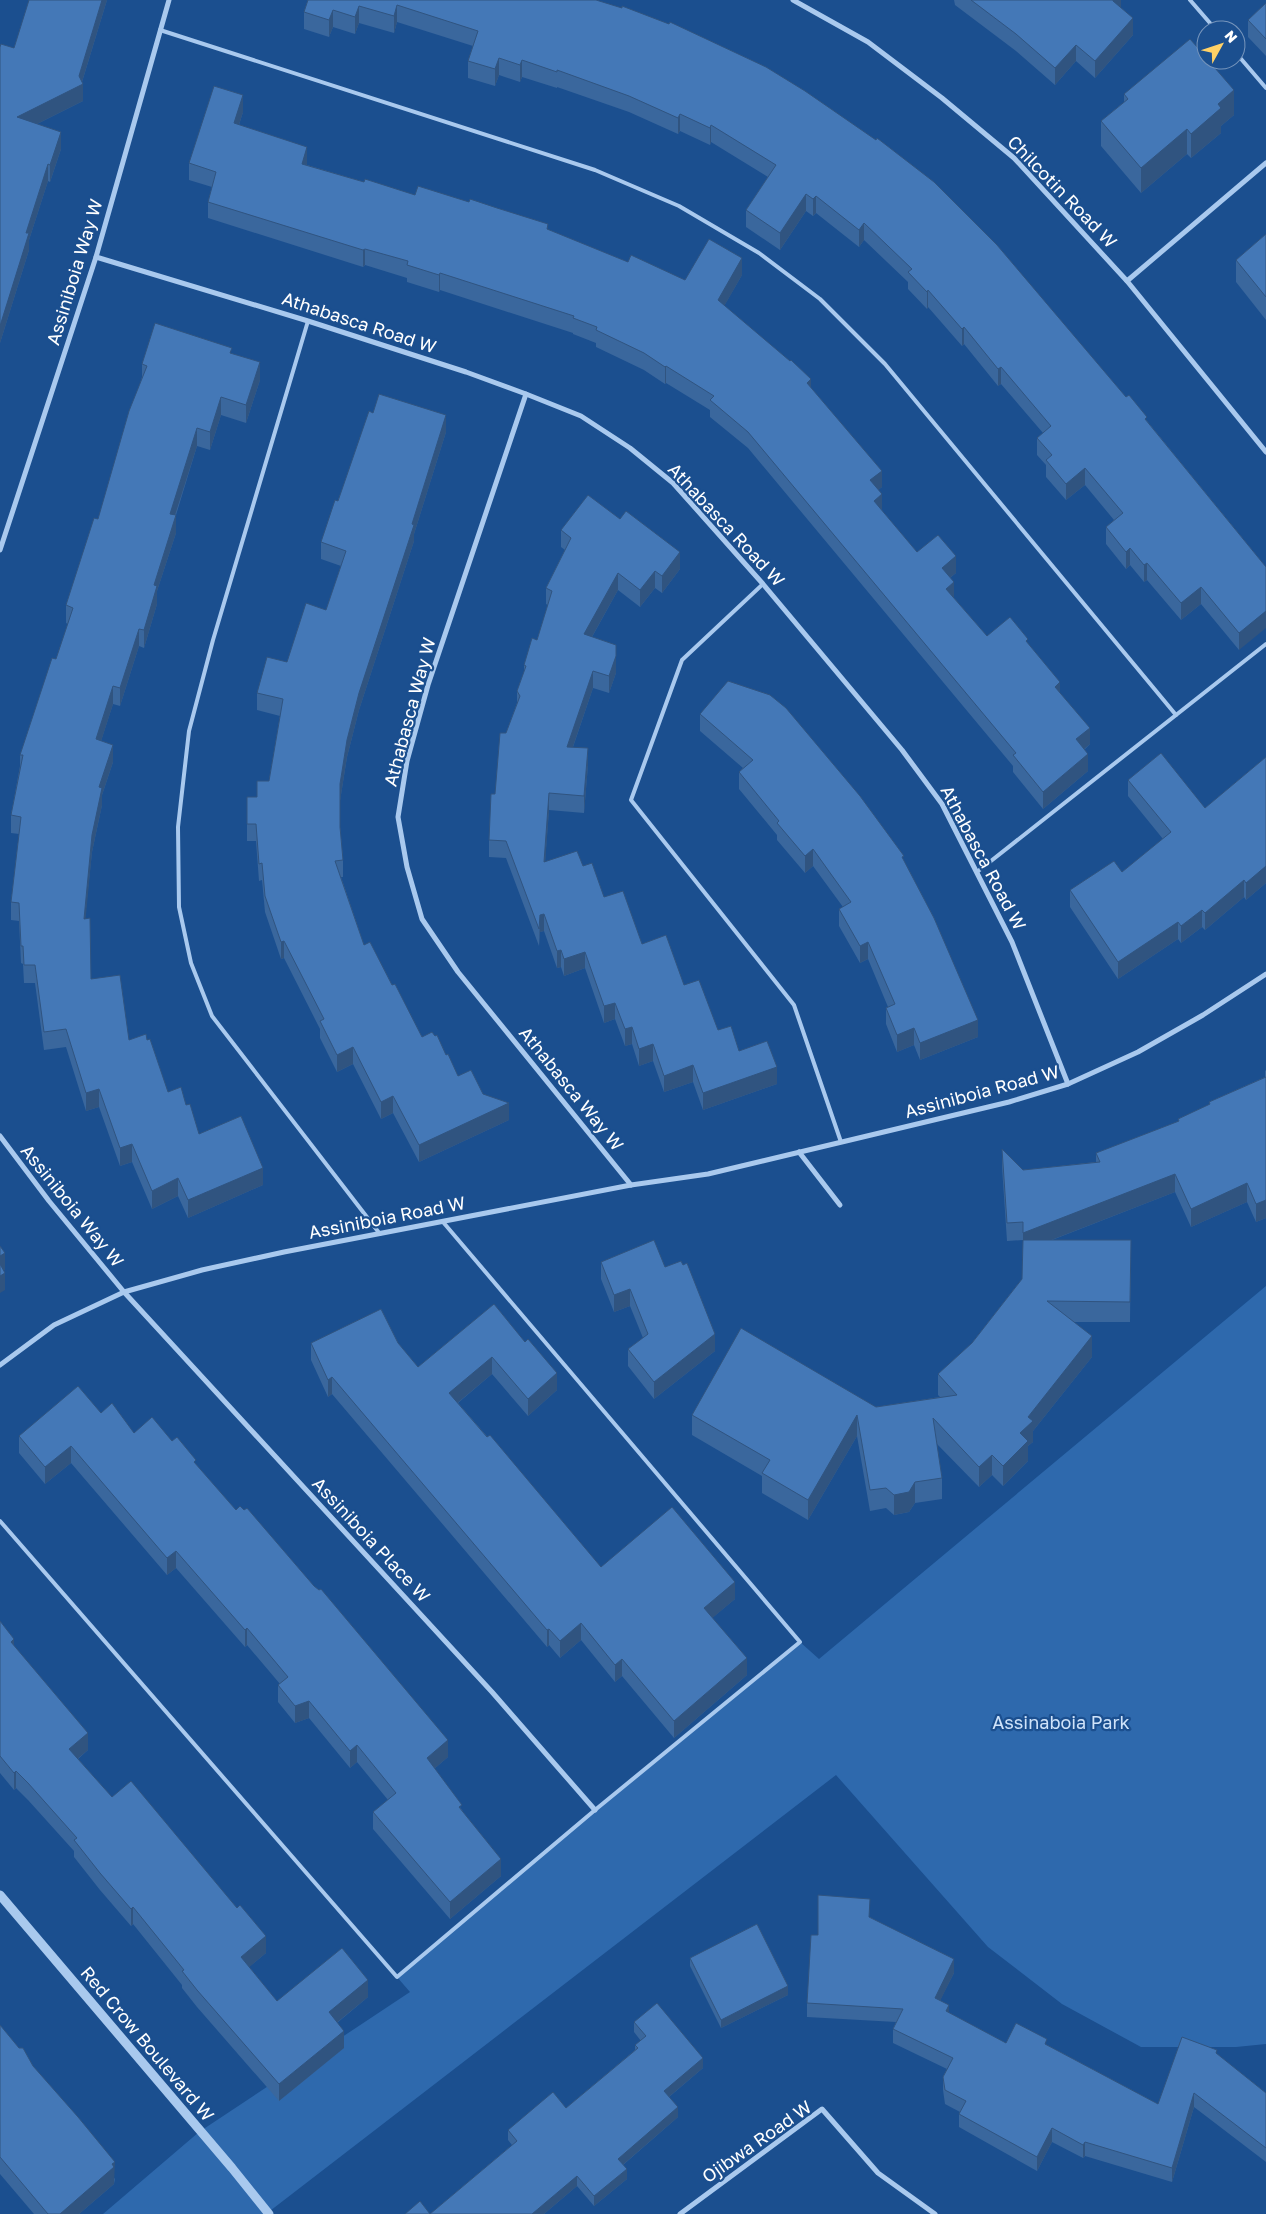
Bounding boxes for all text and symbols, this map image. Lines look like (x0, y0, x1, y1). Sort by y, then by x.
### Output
north arrow (1196, 20, 1246, 70)
text: N (1221, 27, 1241, 46)
street label: Chilcotin Road W (1003, 131, 1122, 252)
street label: Assiniboia Way W (41, 196, 107, 347)
street label: Athabasca Road W (279, 287, 439, 357)
street label: Athabasca Road W (664, 458, 790, 591)
street label: Athabasca Way W (379, 635, 439, 789)
street label: Athabasca Road W (936, 781, 1031, 934)
street label: Athabasca Way W (515, 1022, 629, 1155)
street label: Assiniboia Road W (902, 1060, 1061, 1122)
street label: Assiniboia Way W (17, 1140, 129, 1271)
street label: Assiniboia Road W (307, 1191, 467, 1243)
street label: Assiniboia Place W (308, 1472, 435, 1606)
park label: Assinaboia Park (992, 1711, 1130, 1733)
street label: Red Crow Boulevard W (76, 1961, 219, 2125)
street label: Ojibwa Road W (697, 2095, 815, 2187)

